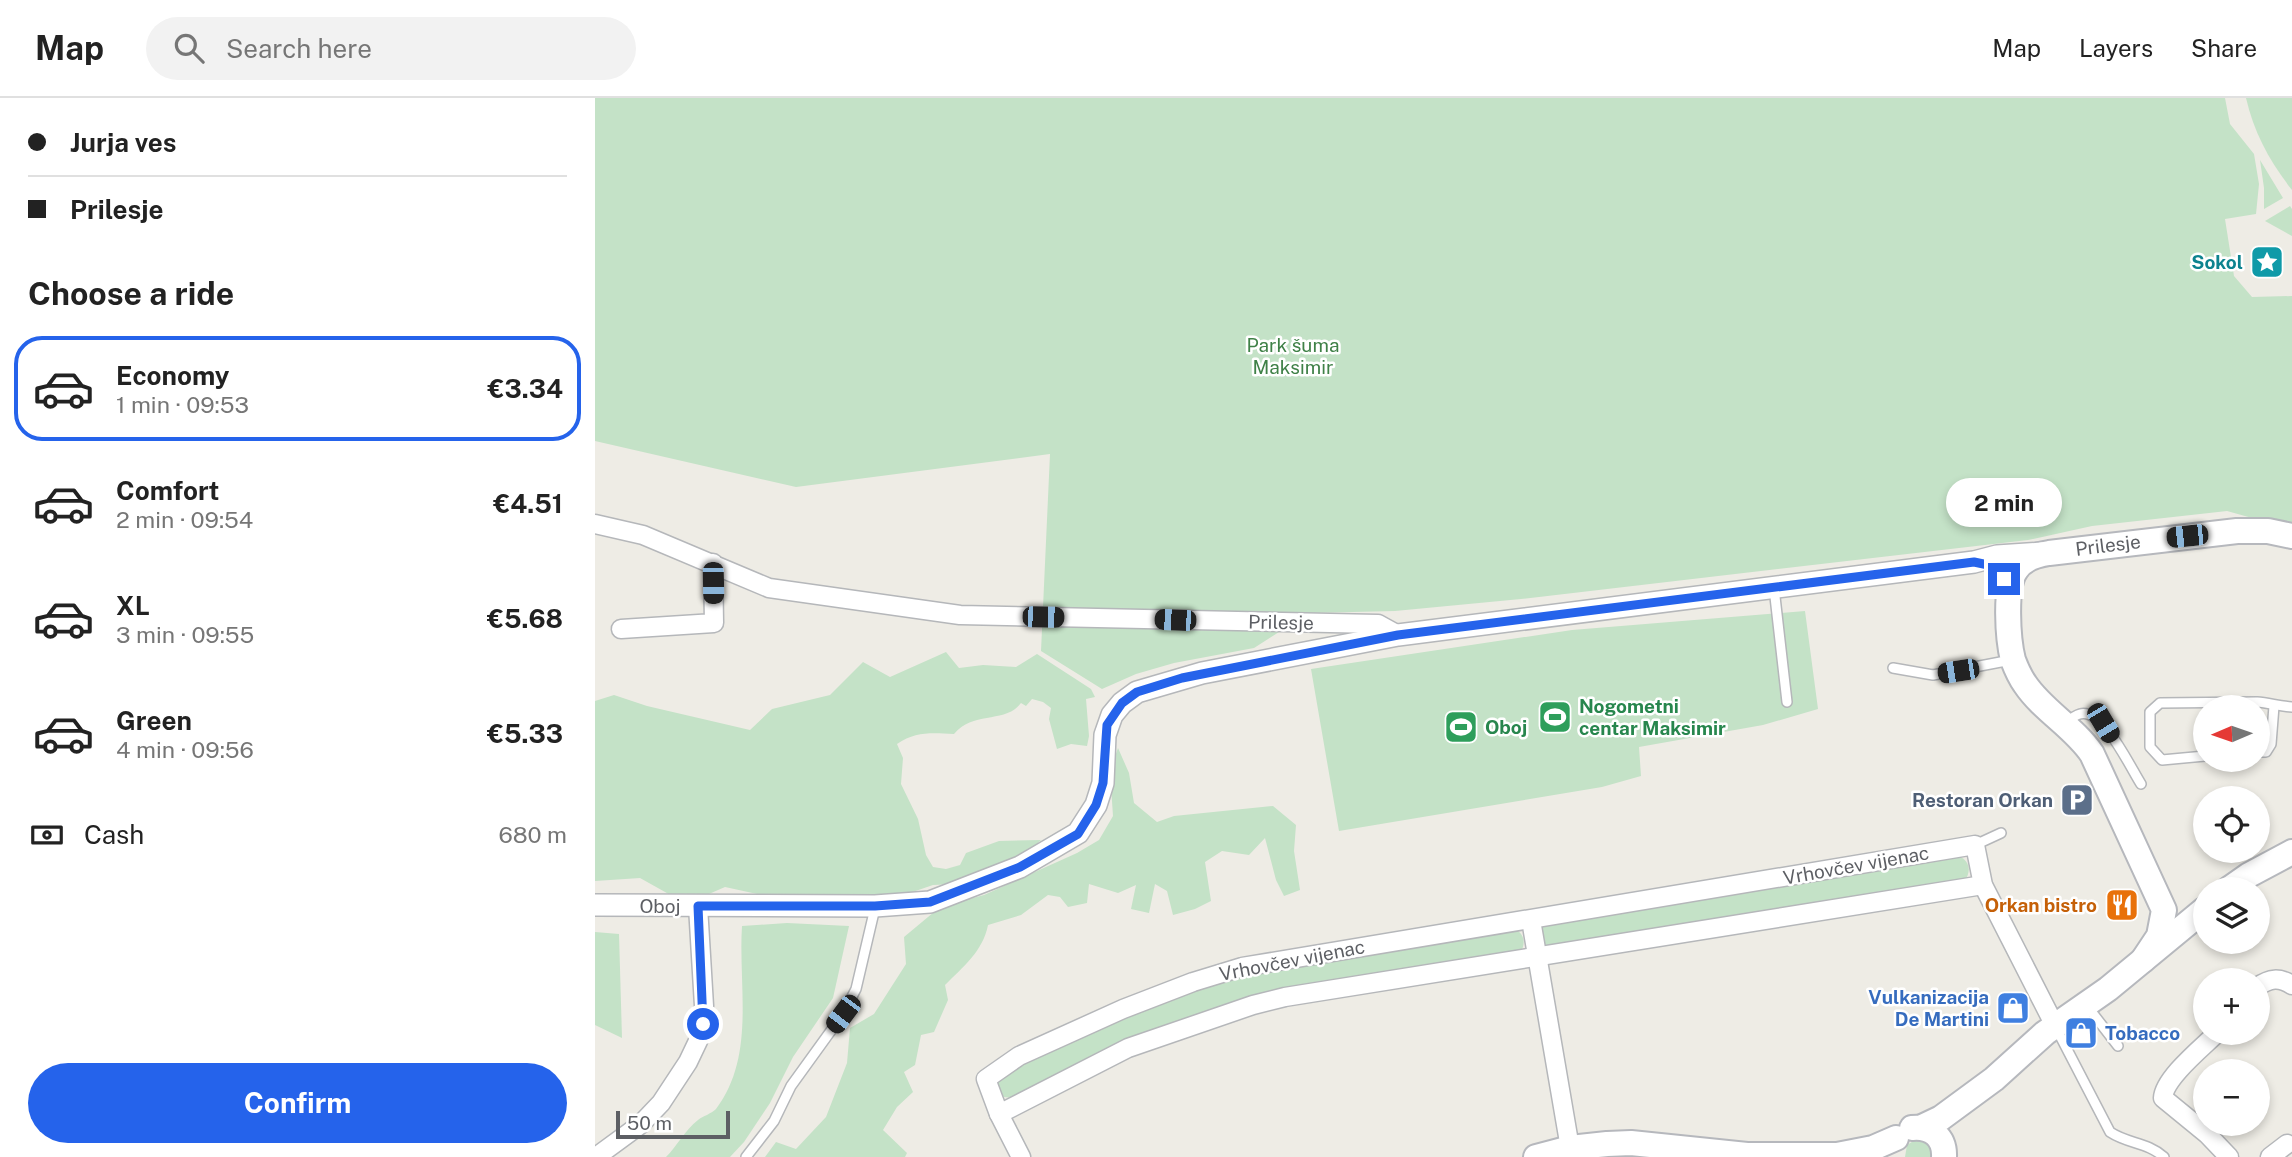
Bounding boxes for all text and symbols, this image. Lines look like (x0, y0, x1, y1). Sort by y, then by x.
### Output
search box (146, 17, 636, 80)
text: Map (35, 29, 104, 67)
icon: search (170, 29, 208, 67)
text: Search here (226, 33, 372, 64)
text: Map (1992, 34, 2041, 62)
text: Layers (2079, 34, 2153, 62)
text: Share (2191, 34, 2257, 62)
text: Jurja ves (70, 127, 177, 158)
text: Prilesje (70, 194, 164, 225)
place icon: Sokol (2248, 243, 2286, 281)
place label: Sokol (2191, 251, 2243, 273)
text: Choose a ride (28, 275, 234, 312)
park label: Park šuma Maksimir (1247, 334, 1339, 378)
icon: car (32, 357, 95, 420)
text: Economy (116, 360, 229, 391)
text: €3.34 (488, 373, 563, 404)
text: 1 min · 09:53 (116, 391, 249, 418)
icon: car (32, 472, 95, 535)
text: Comfort (116, 475, 219, 506)
callout: 2 min (1946, 477, 2062, 526)
text: €4.51 (493, 488, 563, 519)
text: 2 min (1974, 489, 2034, 516)
text: 2 min · 09:54 (116, 506, 253, 533)
car (2166, 523, 2209, 549)
street label: Prilesje (2074, 530, 2142, 560)
car (703, 562, 724, 604)
route end (1988, 563, 2020, 595)
icon: car (32, 587, 95, 650)
text: XL (116, 590, 150, 621)
text: €5.68 (487, 603, 563, 634)
car (1022, 606, 1065, 628)
car (1154, 609, 1197, 631)
street label: Prilesje (1248, 610, 1314, 634)
text: 3 min · 09:55 (116, 621, 254, 648)
car (1936, 657, 1981, 685)
place label: Nogometni centar Maksimir (1579, 695, 1726, 739)
north arrow (2193, 695, 2270, 772)
map controls (2193, 695, 2270, 1136)
sports icon: Nogometni centar Maksimir (1536, 698, 1574, 736)
car (2084, 700, 2123, 746)
icon: car (32, 702, 95, 765)
text: Green (116, 705, 192, 736)
sports icon: Oboj (1442, 708, 1480, 746)
place label: Oboj (1485, 716, 1527, 738)
text: €5.33 (487, 718, 563, 749)
text: 4 min · 09:56 (116, 736, 254, 763)
parking icon: Restoran Orkan (2058, 781, 2096, 819)
button: locate (2193, 786, 2270, 863)
place label: Restoran Orkan (1912, 789, 2053, 811)
icon: cash (28, 816, 66, 854)
text: Cash (84, 819, 144, 850)
text: 680 m (499, 821, 567, 848)
street label: Vrhovčev vijenac (1781, 841, 1931, 889)
button: layers (2193, 877, 2270, 954)
restaurant icon: Orkan bistro (2103, 886, 2141, 924)
place label: Orkan bistro (1985, 894, 2097, 916)
street label: Oboj (640, 895, 680, 917)
street label: Vrhovčev vijenac (1217, 935, 1367, 985)
button: + (2193, 968, 2270, 1045)
place label: Vulkanizacija De Martini (1868, 986, 1989, 1030)
shop icon: Vulkanizacija De Martini (1994, 989, 2032, 1027)
car (822, 991, 865, 1037)
route start (687, 1008, 719, 1040)
shop icon: Tobacco (2062, 1014, 2100, 1052)
place label: Tobacco (2105, 1022, 2180, 1044)
button: − (2193, 1059, 2270, 1136)
button: Confirm (28, 1063, 567, 1143)
scale bar (616, 1108, 730, 1140)
text: 50 m (627, 1112, 672, 1134)

